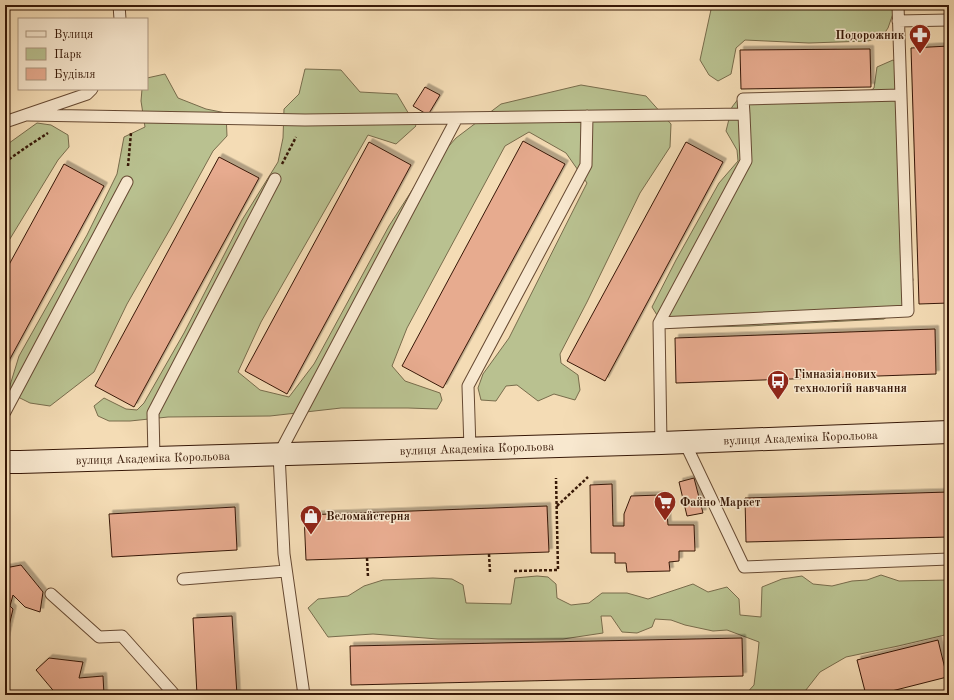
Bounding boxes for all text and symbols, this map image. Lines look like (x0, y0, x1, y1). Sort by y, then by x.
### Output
legend (18, 18, 148, 90)
pharmacy icon: Подорожник (907, 22, 933, 55)
text: Вулиця (54, 29, 93, 41)
place label: Подорожник (835, 30, 905, 42)
text: Парк (54, 49, 82, 61)
text: Будівля (54, 68, 96, 81)
bus stop icon: Гімназія нових технологій навчання (765, 368, 791, 401)
place label: Гімназія нових технологій навчання (794, 369, 907, 395)
street label: вулиця Академіка Корольова (723, 430, 878, 448)
street label: вулиця Академіка Корольова (399, 441, 554, 458)
street label: вулиця Академіка Корольова (76, 451, 230, 467)
supermarket icon: Файно Маркет (652, 489, 678, 522)
place label: Файно Маркет (680, 497, 761, 509)
shop icon: Веломайстерня (298, 503, 324, 536)
place label: Веломайстерня (326, 511, 410, 523)

